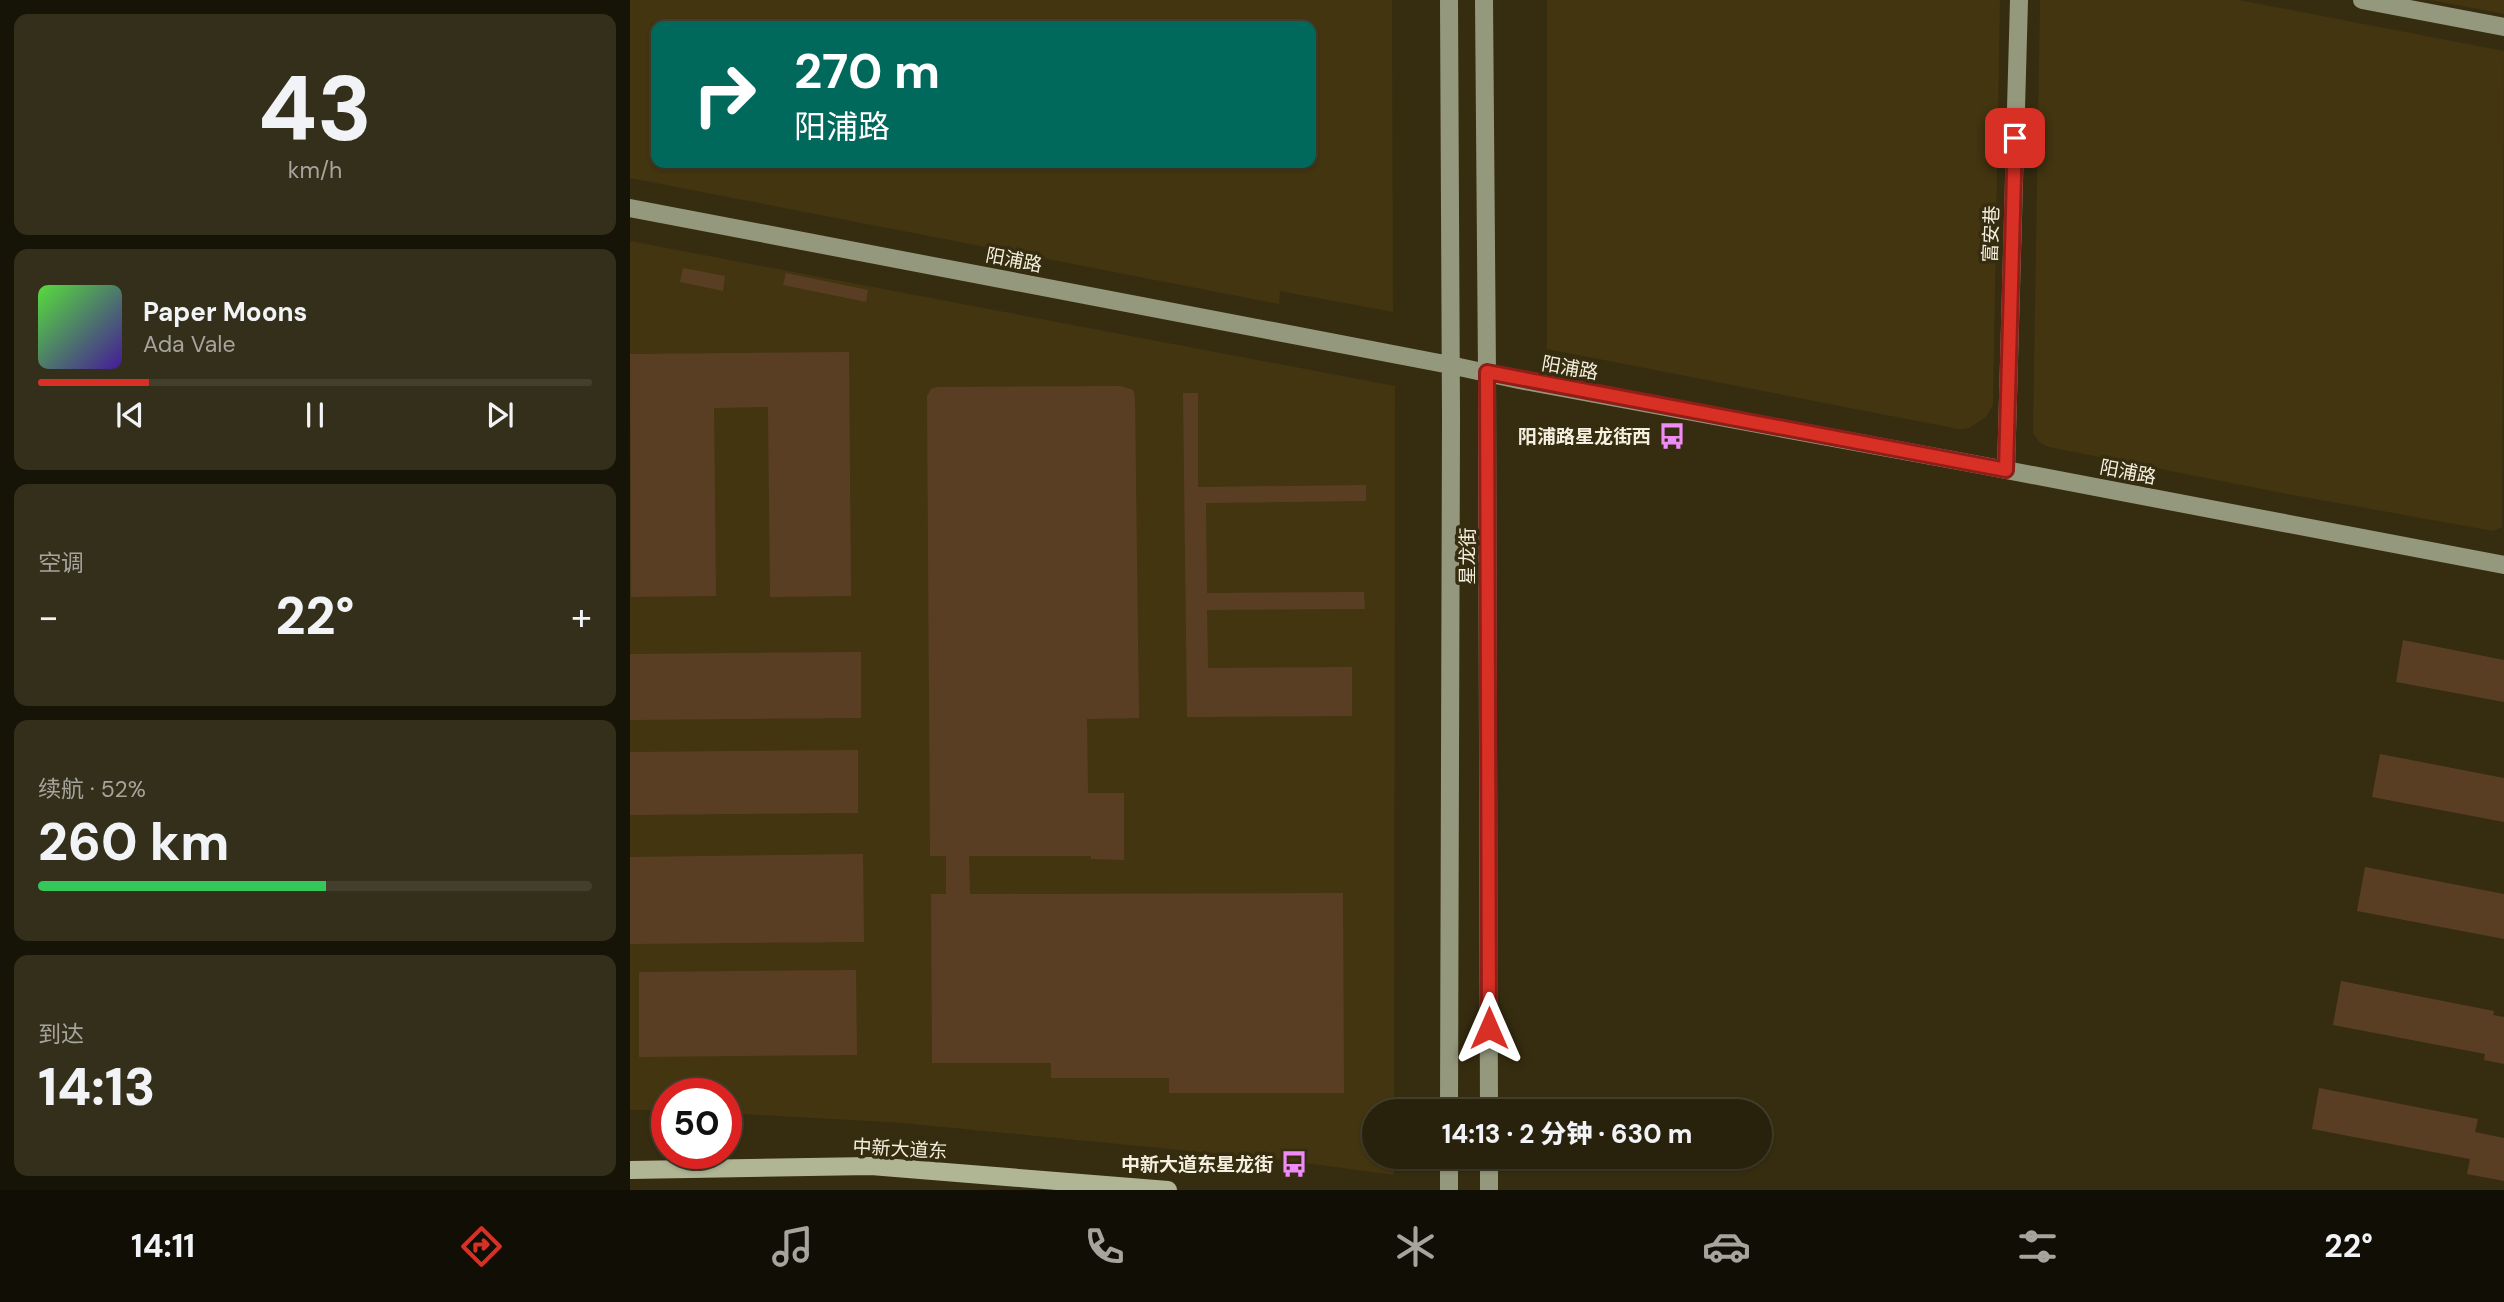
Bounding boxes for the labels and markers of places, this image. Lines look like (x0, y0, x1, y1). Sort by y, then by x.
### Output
pin (1985, 108, 2045, 168)
bus stop icon: 阳浦路星龙街西 (1657, 421, 1687, 451)
place label: 阳浦路星龙街西 (1518, 424, 1651, 449)
bus stop icon: 中新大道东星龙街 (1279, 1149, 1309, 1179)
place label: 中新大道东星龙街 (1121, 1152, 1273, 1177)

